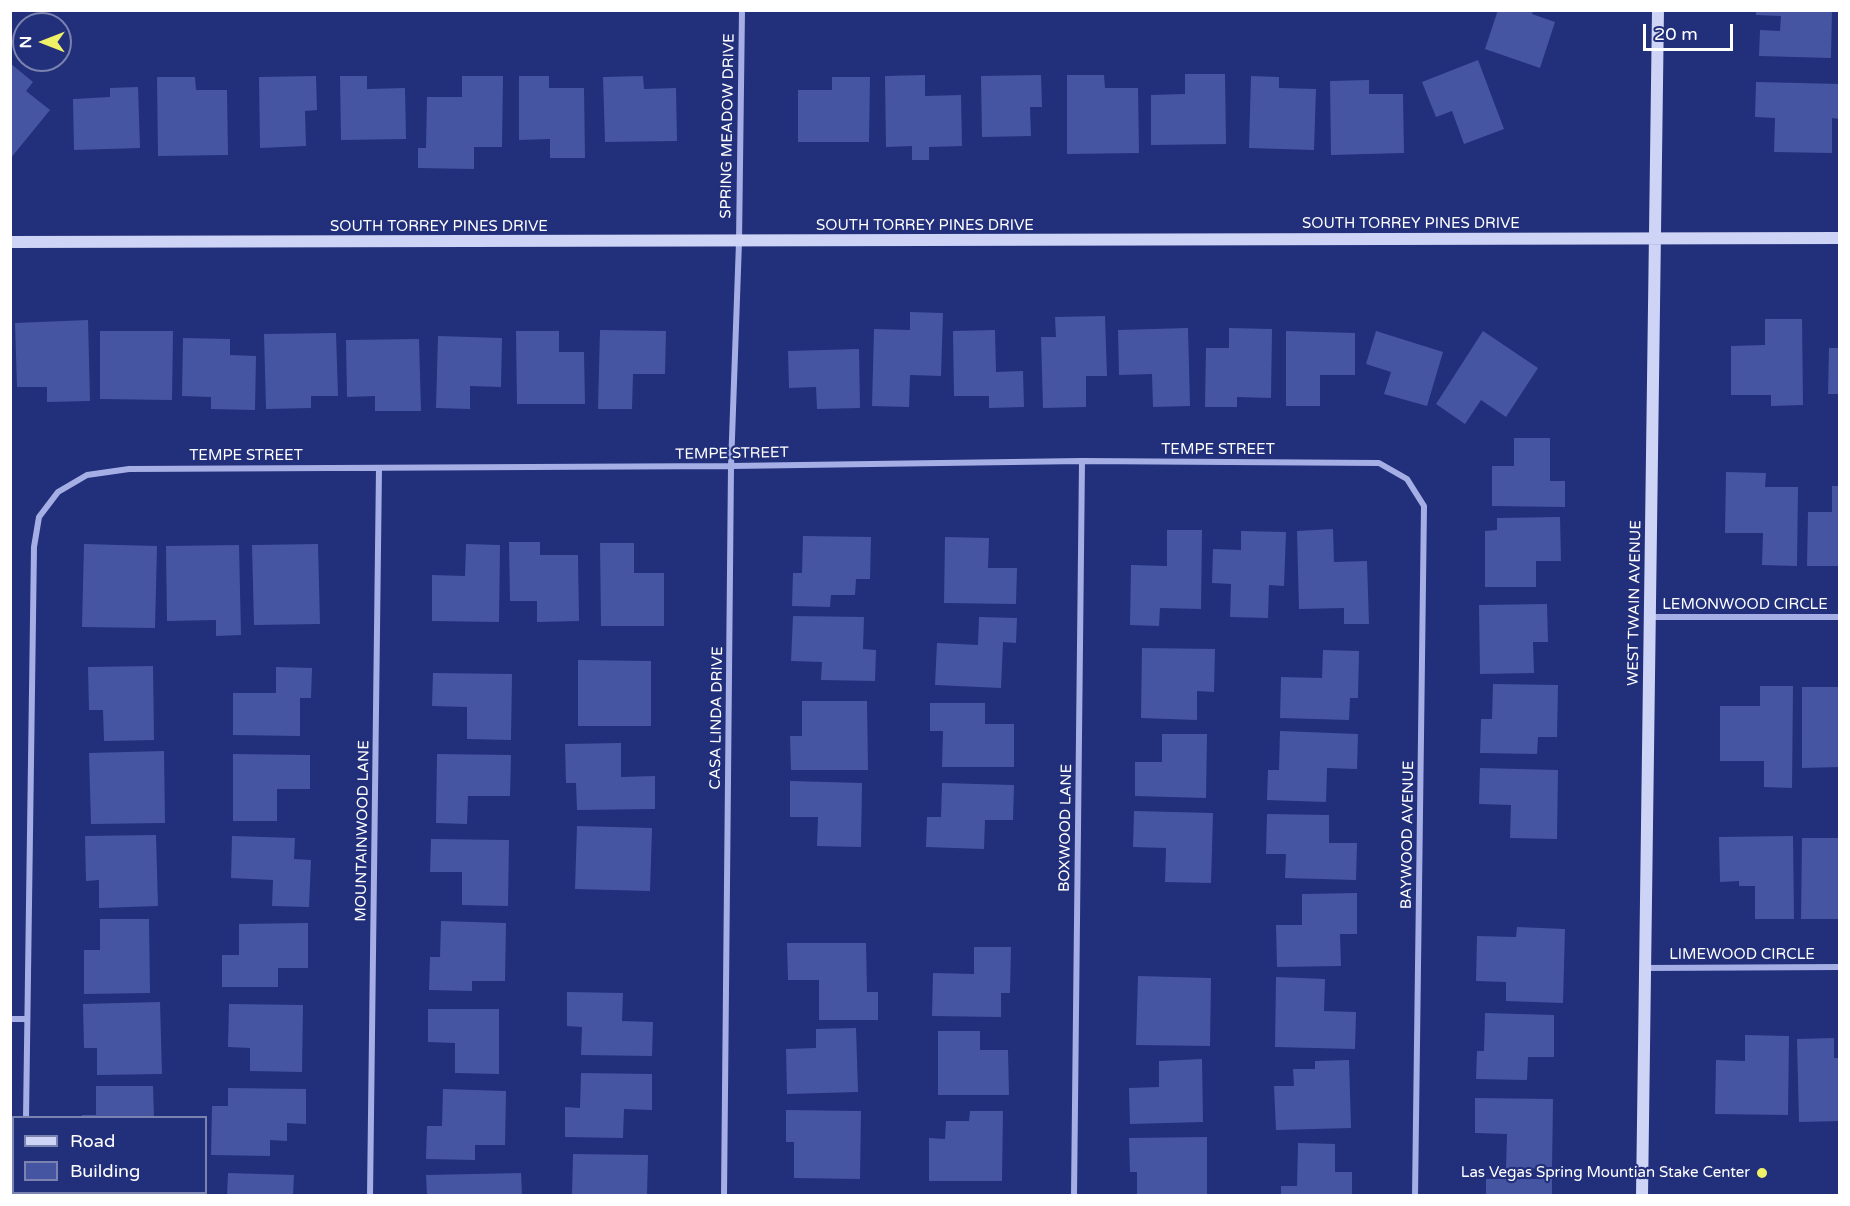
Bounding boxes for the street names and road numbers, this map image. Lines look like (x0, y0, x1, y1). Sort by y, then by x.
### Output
street label: SPRING MEADOW DRIVE (717, 33, 739, 219)
street label: SOUTH TORREY PINES DRIVE (1302, 215, 1520, 233)
street label: SOUTH TORREY PINES DRIVE (816, 217, 1034, 235)
street label: SOUTH TORREY PINES DRIVE (330, 218, 548, 236)
street label: TEMPE STREET (1161, 441, 1275, 459)
street label: TEMPE STREET (675, 444, 789, 464)
street label: TEMPE STREET (189, 447, 303, 465)
street label: WEST TWAIN AVENUE (1625, 520, 1645, 686)
street label: LEMONWOOD CIRCLE (1662, 596, 1828, 614)
street label: CASA LINDA DRIVE (707, 646, 727, 790)
street label: MOUNTAINWOOD LANE (352, 740, 374, 922)
street label: BAYWOOD AVENUE (1398, 761, 1418, 909)
street label: BOXWOOD LANE (1056, 764, 1076, 892)
street label: LIMEWOOD CIRCLE (1669, 946, 1815, 964)

